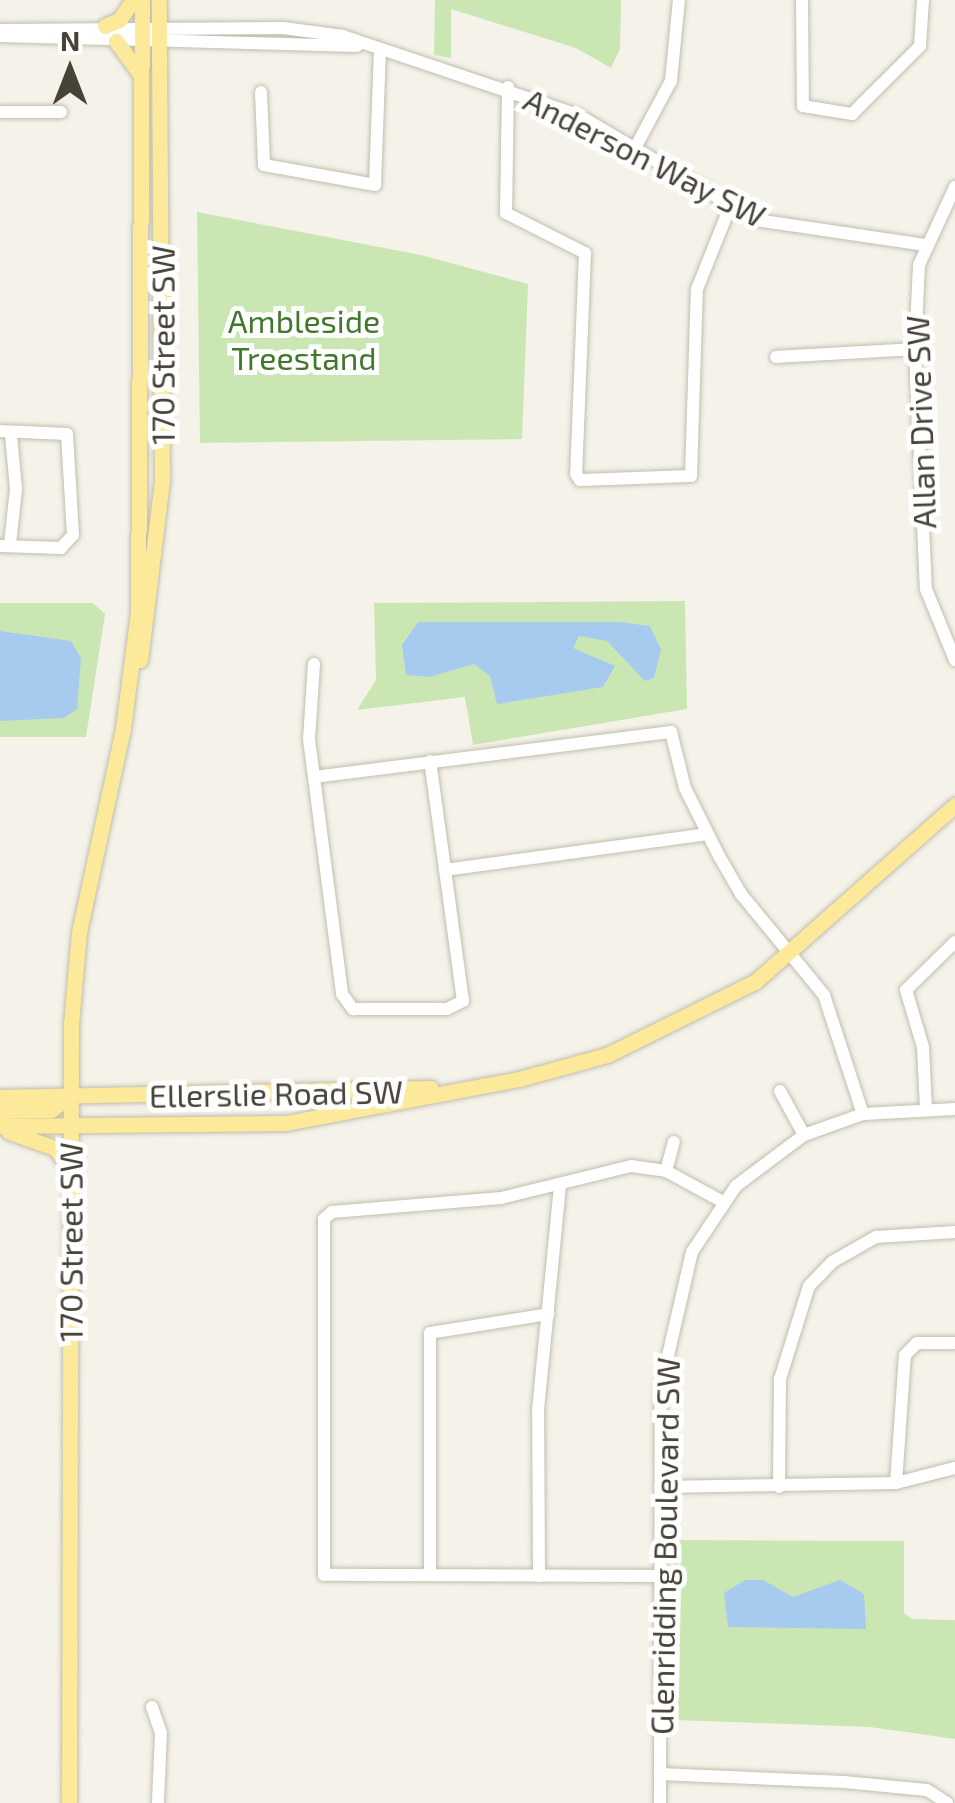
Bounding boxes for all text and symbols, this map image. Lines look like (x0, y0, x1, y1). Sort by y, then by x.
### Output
north arrow (20, 20, 120, 120)
text: N (60, 23, 80, 57)
street label: Anderson Way SW (517, 79, 773, 235)
street label: 170 Street SW (143, 245, 181, 445)
park label: Ambleside Treestand (228, 302, 380, 377)
street label: Allan Drive SW (897, 315, 943, 529)
street label: Ellerslie Road SW (149, 1072, 403, 1114)
street label: 170 Street SW (51, 1142, 89, 1342)
street label: Glenridding Boulevard SW (642, 1357, 686, 1735)

